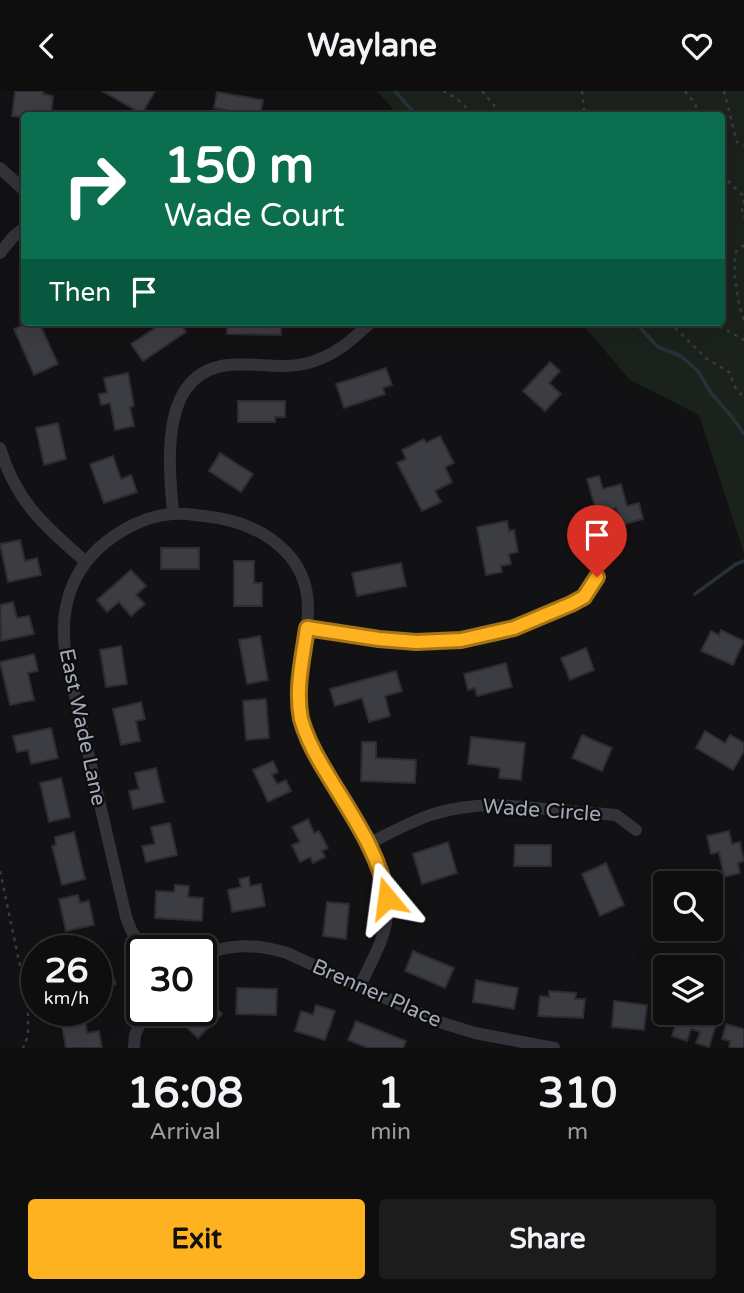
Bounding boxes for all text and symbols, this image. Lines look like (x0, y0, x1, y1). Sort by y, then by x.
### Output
icon: back (28, 27, 66, 65)
text: Waylane (307, 27, 437, 65)
icon: heart (678, 27, 716, 65)
text: 150 m (164, 137, 314, 196)
icon: right (49, 140, 140, 231)
text: Wade Court (164, 197, 345, 235)
icon: arrive (125, 273, 163, 311)
text: Then (49, 277, 111, 308)
pin (567, 505, 627, 577)
icon: arrive (578, 516, 616, 554)
street label: East Wade Lane (54, 646, 111, 808)
street label: Wade Circle (482, 794, 602, 827)
position arrow (350, 861, 424, 935)
map controls (653, 871, 723, 1025)
button: search (653, 871, 723, 941)
speed limit sign: 30 (126, 935, 217, 1026)
text: 26 (45, 950, 88, 992)
street label: Brenner Place (308, 954, 445, 1033)
button: layers (653, 955, 723, 1025)
text: km/h (44, 987, 89, 1009)
text: 16:08 (127, 1068, 243, 1119)
text: 1 (377, 1068, 404, 1119)
text: 310 (538, 1068, 617, 1119)
text: Arrival (150, 1118, 221, 1146)
text: min (370, 1118, 411, 1146)
text: m (567, 1118, 588, 1146)
button: Exit (28, 1199, 365, 1279)
button: Share (379, 1199, 716, 1279)

